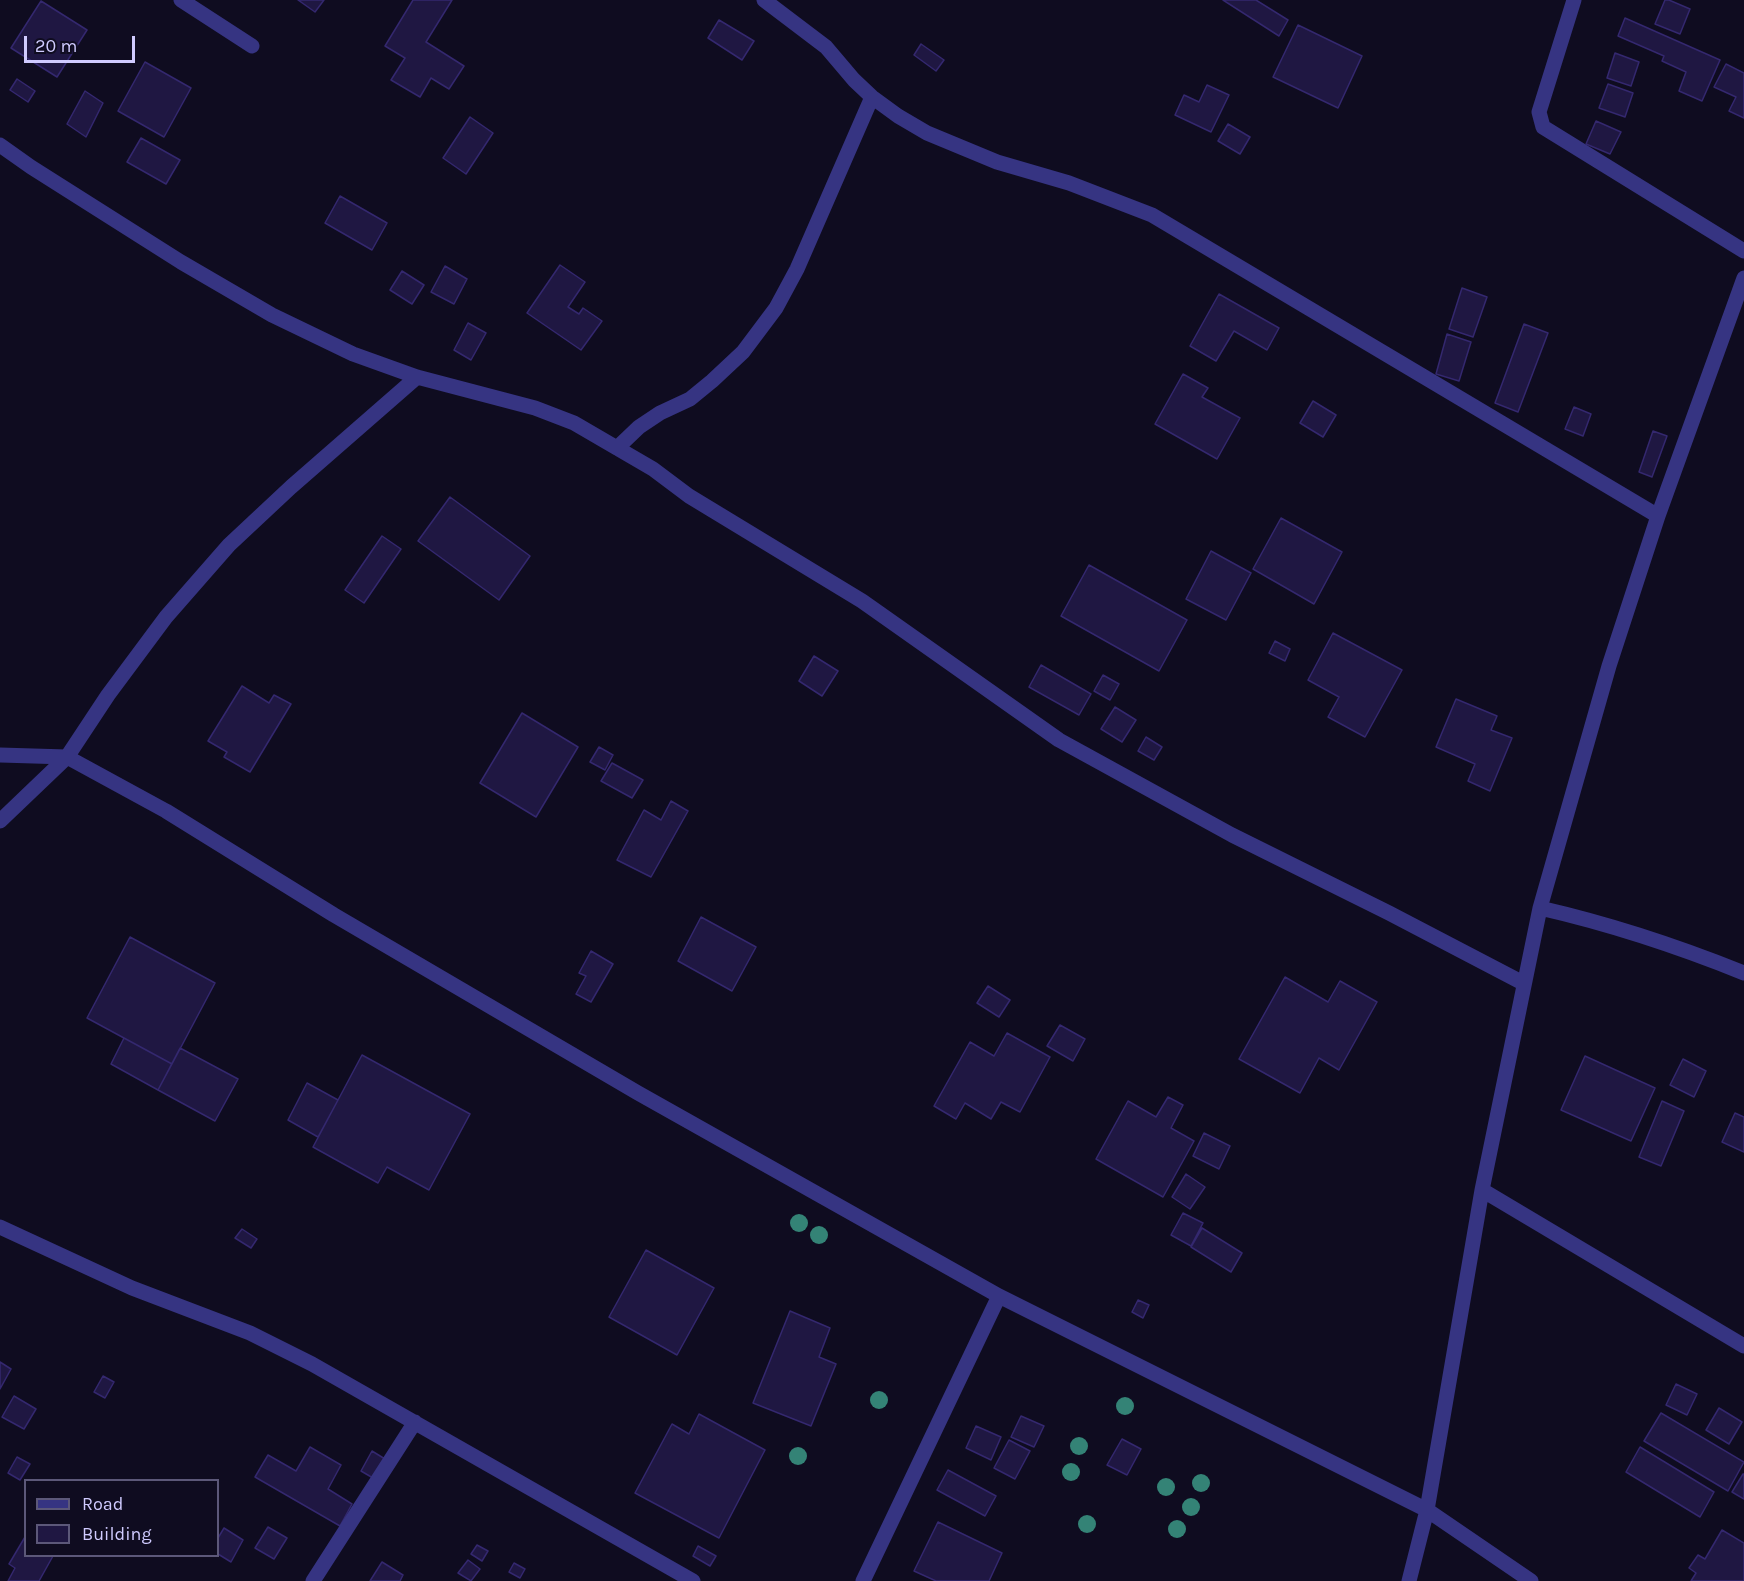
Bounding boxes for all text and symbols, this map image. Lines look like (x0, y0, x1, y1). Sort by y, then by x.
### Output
scale bar (27, 24, 138, 62)
text: 20 m (35, 35, 77, 57)
legend (24, 1479, 219, 1557)
text: Road (82, 1493, 123, 1515)
text: Building (82, 1523, 152, 1545)

